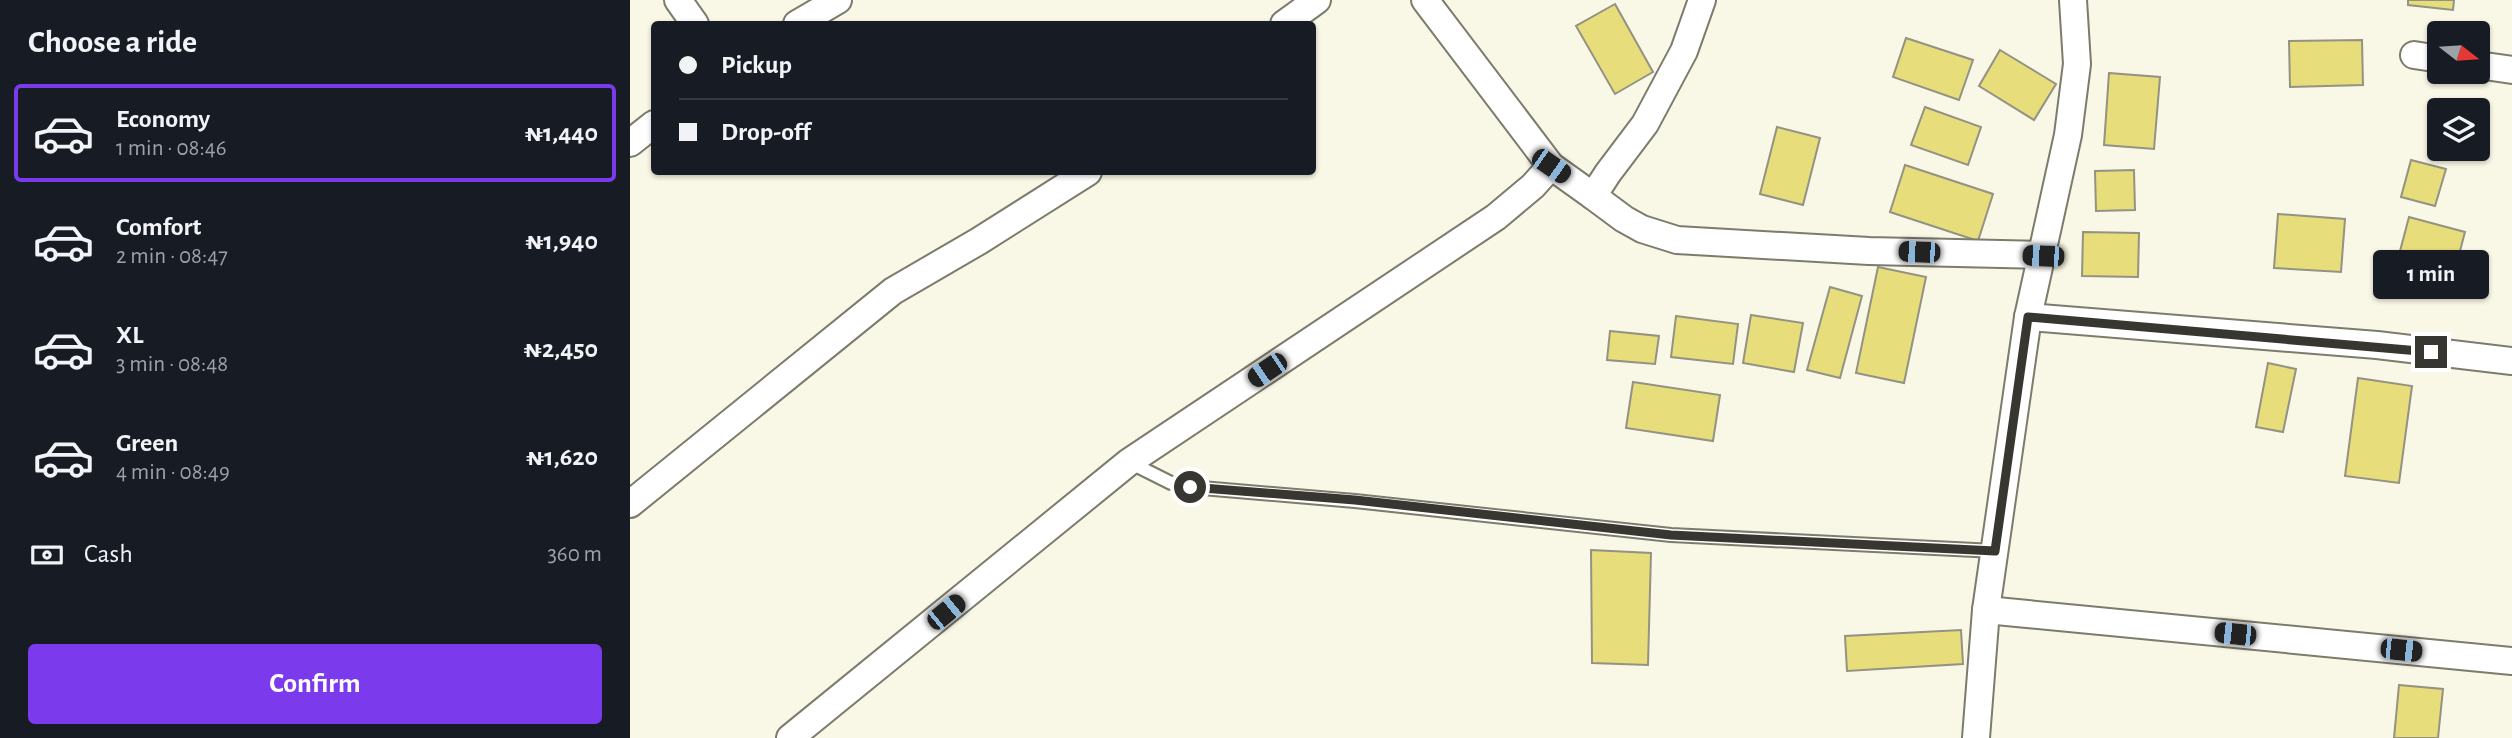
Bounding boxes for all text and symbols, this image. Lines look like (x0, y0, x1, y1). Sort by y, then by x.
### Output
north arrow (2427, 21, 2490, 84)
map controls (2427, 21, 2490, 161)
text: Choose a ride (28, 26, 197, 58)
text: Pickup (721, 52, 792, 78)
button: layers (2427, 98, 2490, 161)
icon: car (32, 102, 95, 165)
text: Economy (116, 106, 210, 132)
text: Drop-off (721, 119, 810, 145)
text: ₦1,440 (525, 120, 598, 146)
text: 1 min · 08:46 (116, 137, 227, 160)
car (1528, 145, 1575, 187)
icon: car (32, 210, 95, 273)
text: Comfort (116, 214, 201, 240)
text: ₦1,940 (525, 228, 598, 254)
car (1898, 241, 1941, 263)
text: 2 min · 08:47 (116, 245, 228, 268)
car (2022, 245, 2065, 267)
callout: 1 min (2373, 250, 2489, 300)
text: 1 min (2407, 263, 2455, 286)
icon: car (32, 318, 95, 381)
text: XL (116, 322, 143, 348)
text: ₦2,450 (524, 336, 598, 362)
route end (2415, 336, 2447, 368)
car (1244, 350, 1291, 390)
text: 3 min · 08:48 (116, 353, 228, 376)
icon: car (32, 426, 95, 489)
text: Green (116, 430, 178, 456)
text: ₦1,620 (526, 444, 598, 470)
text: 4 min · 08:49 (116, 461, 230, 484)
route start (1174, 471, 1206, 503)
icon: cash (28, 536, 66, 574)
text: Cash (84, 541, 133, 567)
text: 360 m (547, 543, 602, 566)
car (924, 591, 969, 633)
car (2214, 621, 2257, 647)
car (2380, 637, 2423, 663)
button: Confirm (28, 644, 602, 724)

